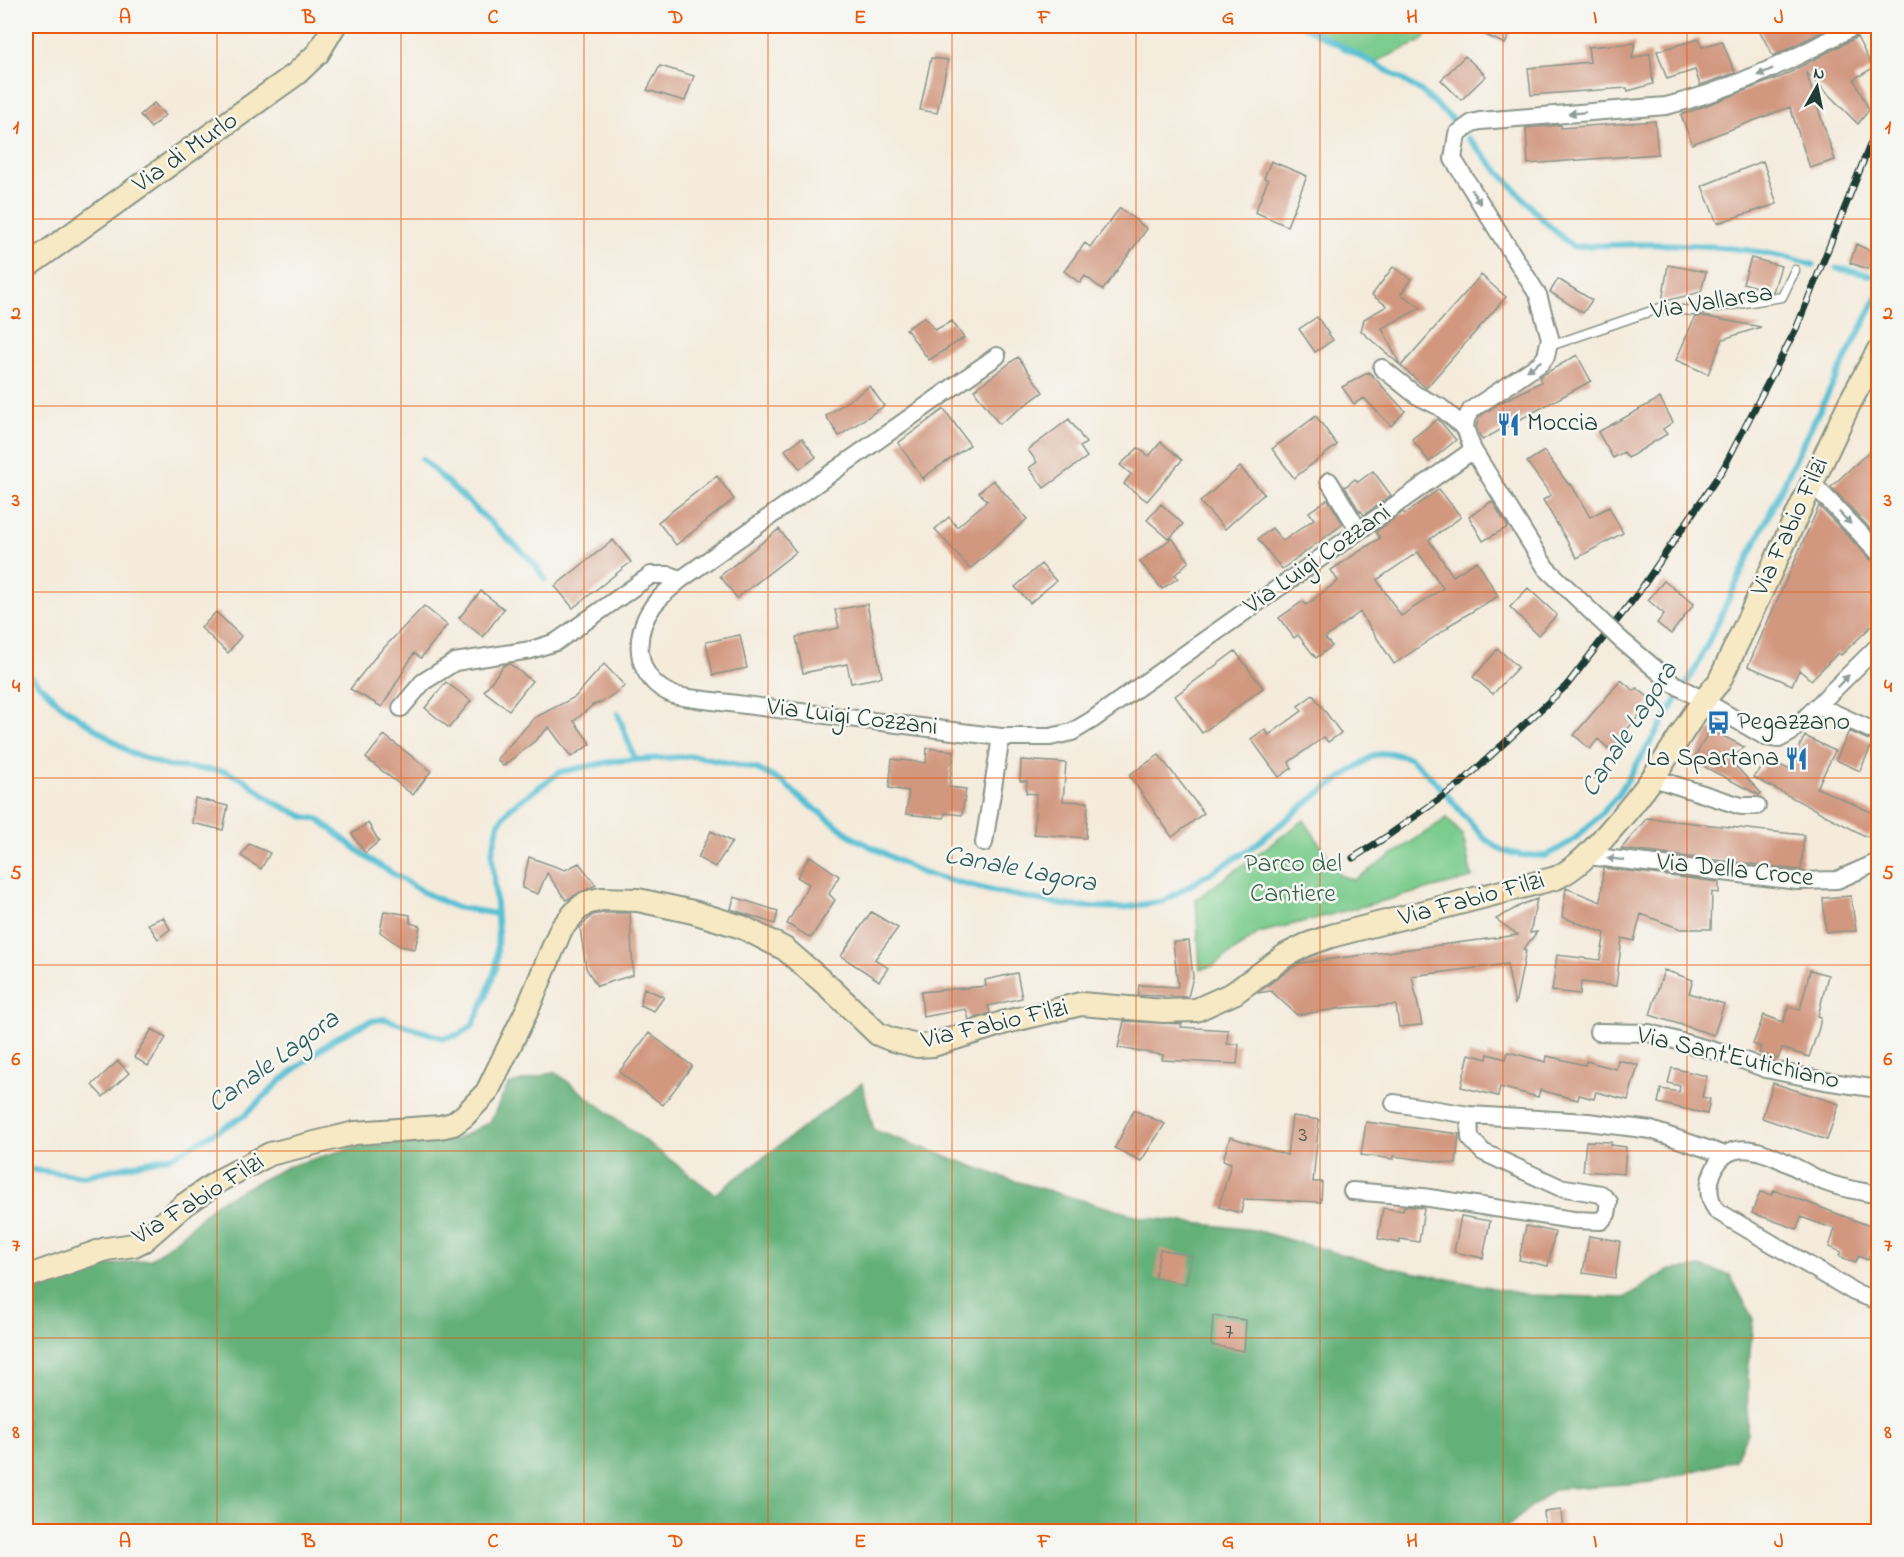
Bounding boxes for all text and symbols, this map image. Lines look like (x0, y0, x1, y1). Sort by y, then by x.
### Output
text: A (119, 4, 131, 33)
text: B (301, 4, 316, 33)
text: C (488, 4, 499, 33)
text: D (668, 4, 683, 33)
text: E (854, 4, 866, 33)
text: F (1037, 4, 1051, 33)
text: G (1222, 4, 1235, 33)
text: H (1406, 4, 1418, 33)
text: I (1593, 4, 1598, 33)
text: J (1774, 4, 1784, 33)
north arrow (1787, 57, 1847, 117)
text: N (1812, 61, 1826, 87)
one-way arrow (1757, 67, 1774, 76)
street label: Via di Murlo (125, 103, 246, 204)
one-way arrow (1567, 109, 1586, 118)
text: 1 (13, 114, 20, 143)
text: 1 (1885, 114, 1892, 143)
one-way arrow (1471, 189, 1482, 205)
street label: Via Vallarsa (1647, 275, 1776, 332)
text: 2 (10, 300, 21, 329)
text: 2 (1882, 300, 1893, 329)
one-way arrow (1527, 360, 1543, 372)
place label: Moccia (1527, 405, 1598, 443)
restaurant icon: Moccia (1496, 411, 1522, 437)
street label: Via Fabio Filzi (1742, 451, 1840, 604)
text: 3 (11, 487, 20, 516)
text: 3 (1883, 487, 1892, 516)
street label: Via Luigi Cozzani (1236, 495, 1399, 625)
one-way arrow (1838, 510, 1852, 524)
water label: Canale Lagora (1572, 654, 1689, 806)
text: 4 (12, 673, 21, 702)
text: 4 (1884, 673, 1893, 702)
one-way arrow (1836, 675, 1850, 689)
street label: Via Luigi Cozzani (763, 689, 940, 747)
place label: Pegazzano (1737, 704, 1850, 742)
bus stop icon: Pegazzano (1706, 710, 1732, 736)
place label: La Spartana (1646, 740, 1779, 778)
restaurant icon: La Spartana (1784, 746, 1810, 772)
water label: Canale Lagora (940, 836, 1100, 905)
street label: Via Della Croce (1654, 844, 1816, 898)
park label: Parco del Cantiere (1244, 846, 1342, 914)
one-way arrow (1606, 854, 1625, 864)
text: 5 (10, 860, 22, 889)
text: 5 (1882, 860, 1894, 889)
street label: Via Fabio Filzi (1394, 862, 1549, 938)
street label: Via Fabio Filzi (917, 990, 1072, 1061)
water label: Canale Lagora (200, 1001, 349, 1124)
street label: Via Sant'Eutichiano (1632, 1017, 1843, 1101)
text: 6 (12, 1046, 21, 1075)
text: 6 (1884, 1046, 1893, 1075)
house number: 3 (1298, 1120, 1308, 1152)
street label: Via Fabio Filzi (125, 1144, 272, 1256)
text: 7 (12, 1232, 21, 1261)
text: 7 (1884, 1232, 1893, 1261)
house number: 7 (1224, 1317, 1234, 1349)
text: 8 (11, 1419, 20, 1448)
text: 8 (1883, 1419, 1892, 1448)
text: A (119, 1528, 131, 1557)
text: B (301, 1528, 316, 1557)
text: C (488, 1528, 499, 1557)
text: D (668, 1528, 683, 1557)
text: E (854, 1528, 866, 1557)
text: F (1037, 1528, 1051, 1557)
text: G (1222, 1528, 1235, 1557)
text: H (1406, 1528, 1418, 1557)
text: I (1593, 1528, 1598, 1557)
text: J (1774, 1528, 1784, 1557)

